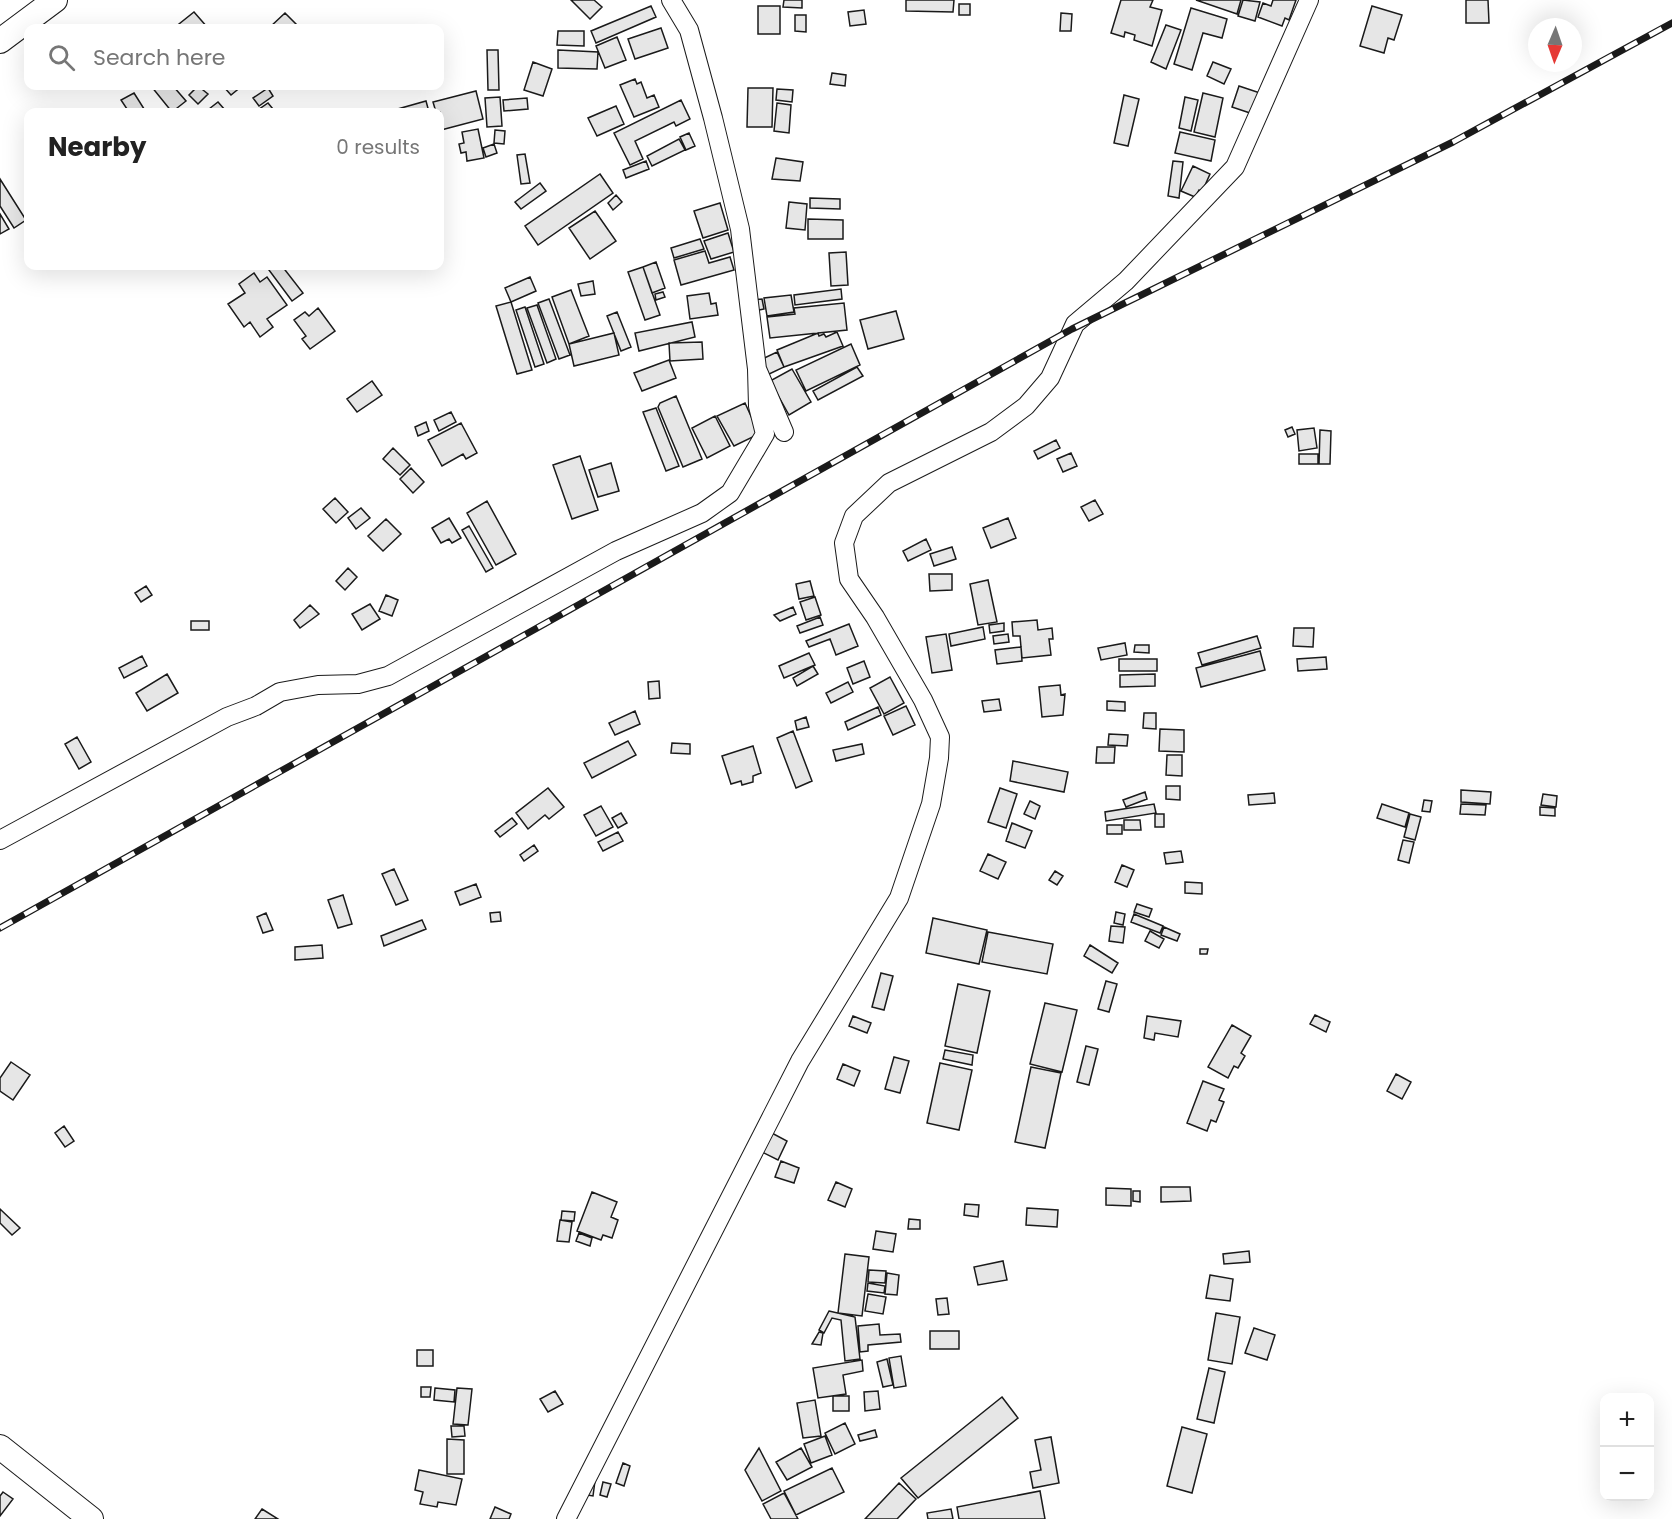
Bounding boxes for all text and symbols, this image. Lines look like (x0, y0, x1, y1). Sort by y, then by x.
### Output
north arrow (1528, 18, 1582, 72)
search box (24, 24, 444, 90)
icon: search (45, 41, 78, 74)
text: Search here (93, 42, 226, 73)
text: Nearby (48, 129, 146, 165)
text: 0 results (336, 133, 420, 161)
map controls (1600, 1393, 1654, 1501)
button: + (1600, 1393, 1654, 1447)
button: − (1600, 1447, 1654, 1501)

